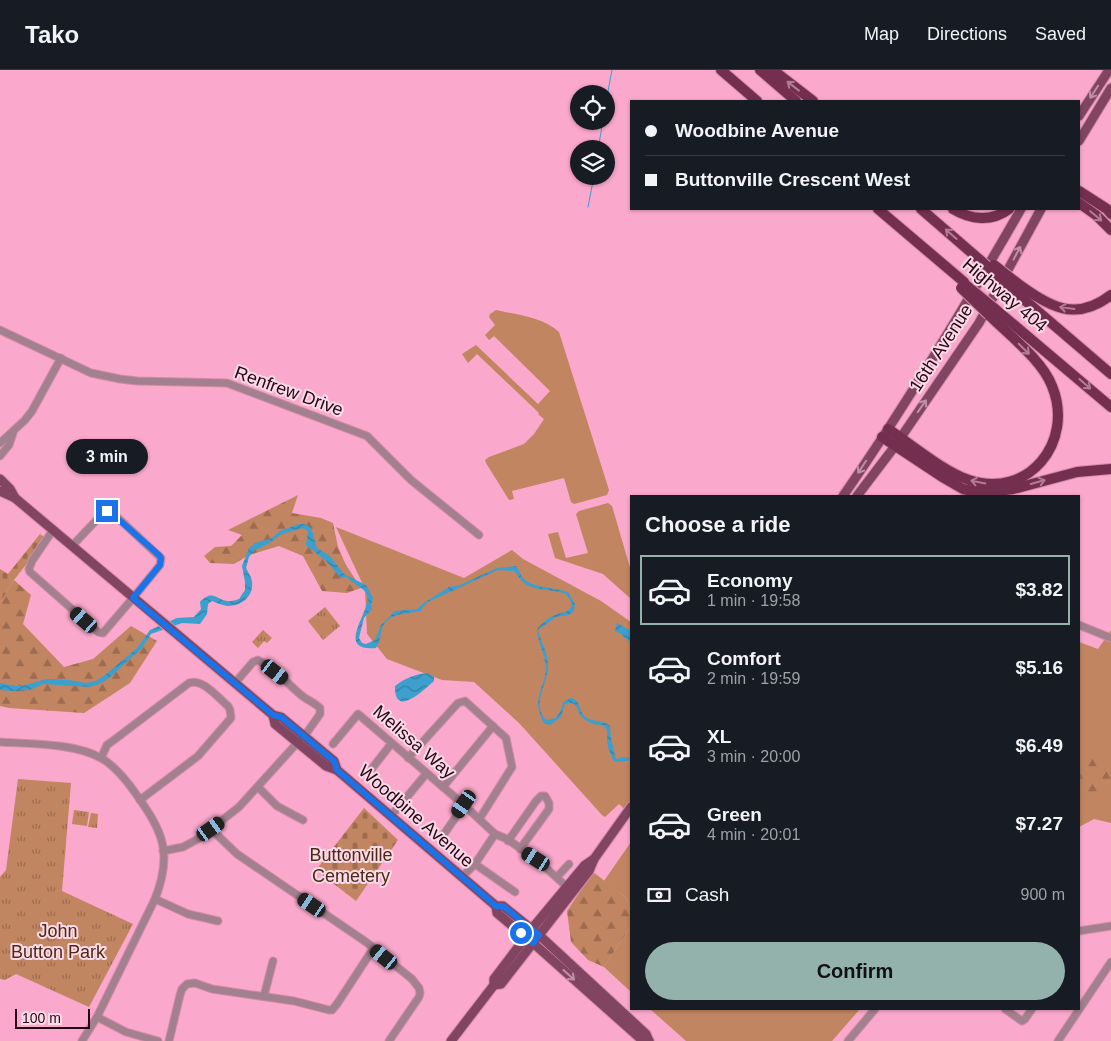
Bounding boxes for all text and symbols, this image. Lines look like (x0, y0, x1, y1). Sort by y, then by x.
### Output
text: Tako (25, 21, 79, 48)
text: Map (864, 24, 899, 44)
text: Directions (927, 24, 1007, 44)
text: Saved (1035, 24, 1086, 44)
one-way arrow (787, 80, 800, 91)
map controls (570, 85, 615, 185)
button: locate (570, 85, 615, 130)
one-way arrow (1089, 85, 1099, 99)
text: Woodbine Avenue (675, 120, 839, 141)
button: layers (570, 140, 615, 185)
text: Buttonville Crescent West (675, 169, 910, 190)
one-way arrow (1089, 210, 1102, 221)
one-way arrow (944, 228, 957, 240)
one-way arrow (1012, 245, 1022, 260)
street label: Highway 404 (959, 254, 1051, 336)
street label: 16th Avenue (905, 301, 977, 395)
one-way arrow (1059, 303, 1075, 313)
one-way arrow (1018, 343, 1030, 355)
street label: Renfrew Drive (232, 362, 346, 420)
one-way arrow (1078, 379, 1091, 390)
one-way arrow (917, 399, 927, 413)
callout: 3 min (66, 438, 148, 474)
text: 3 min (86, 448, 128, 465)
one-way arrow (857, 460, 868, 474)
one-way arrow (971, 476, 987, 486)
one-way arrow (1029, 476, 1045, 486)
route end (96, 500, 118, 522)
text: Choose a ride (645, 512, 790, 537)
icon: car (647, 568, 692, 613)
text: Economy (707, 570, 793, 591)
text: $3.82 (1015, 579, 1063, 600)
text: 1 min · 19:58 (707, 592, 800, 609)
car (67, 604, 100, 636)
icon: car (647, 646, 692, 691)
text: Comfort (707, 648, 781, 669)
car (258, 657, 291, 687)
text: $5.16 (1015, 657, 1063, 678)
text: 2 min · 19:59 (707, 670, 800, 687)
street label: Melissa Way (369, 701, 459, 783)
icon: car (647, 724, 692, 769)
text: XL (707, 726, 731, 747)
text: $6.49 (1015, 735, 1063, 756)
text: 3 min · 20:00 (707, 748, 800, 765)
street label: Woodbine Avenue (355, 761, 477, 871)
car (449, 787, 478, 821)
icon: car (647, 802, 692, 847)
text: Green (707, 804, 762, 825)
text: $7.27 (1015, 813, 1063, 834)
car (194, 814, 227, 844)
text: 4 min · 20:01 (707, 826, 800, 843)
park label: Buttonville Cemetery (309, 845, 393, 886)
car (519, 845, 552, 873)
icon: cash (645, 881, 673, 909)
text: Cash (685, 884, 729, 905)
text: 900 m (1021, 886, 1065, 903)
car (295, 890, 328, 920)
park label: John Button Park (11, 921, 106, 962)
route start (510, 922, 532, 944)
car (367, 942, 400, 972)
button: Confirm (645, 942, 1065, 1000)
one-way arrow (563, 969, 576, 981)
scale bar (15, 1006, 90, 1029)
text: 100 m (22, 1010, 61, 1026)

